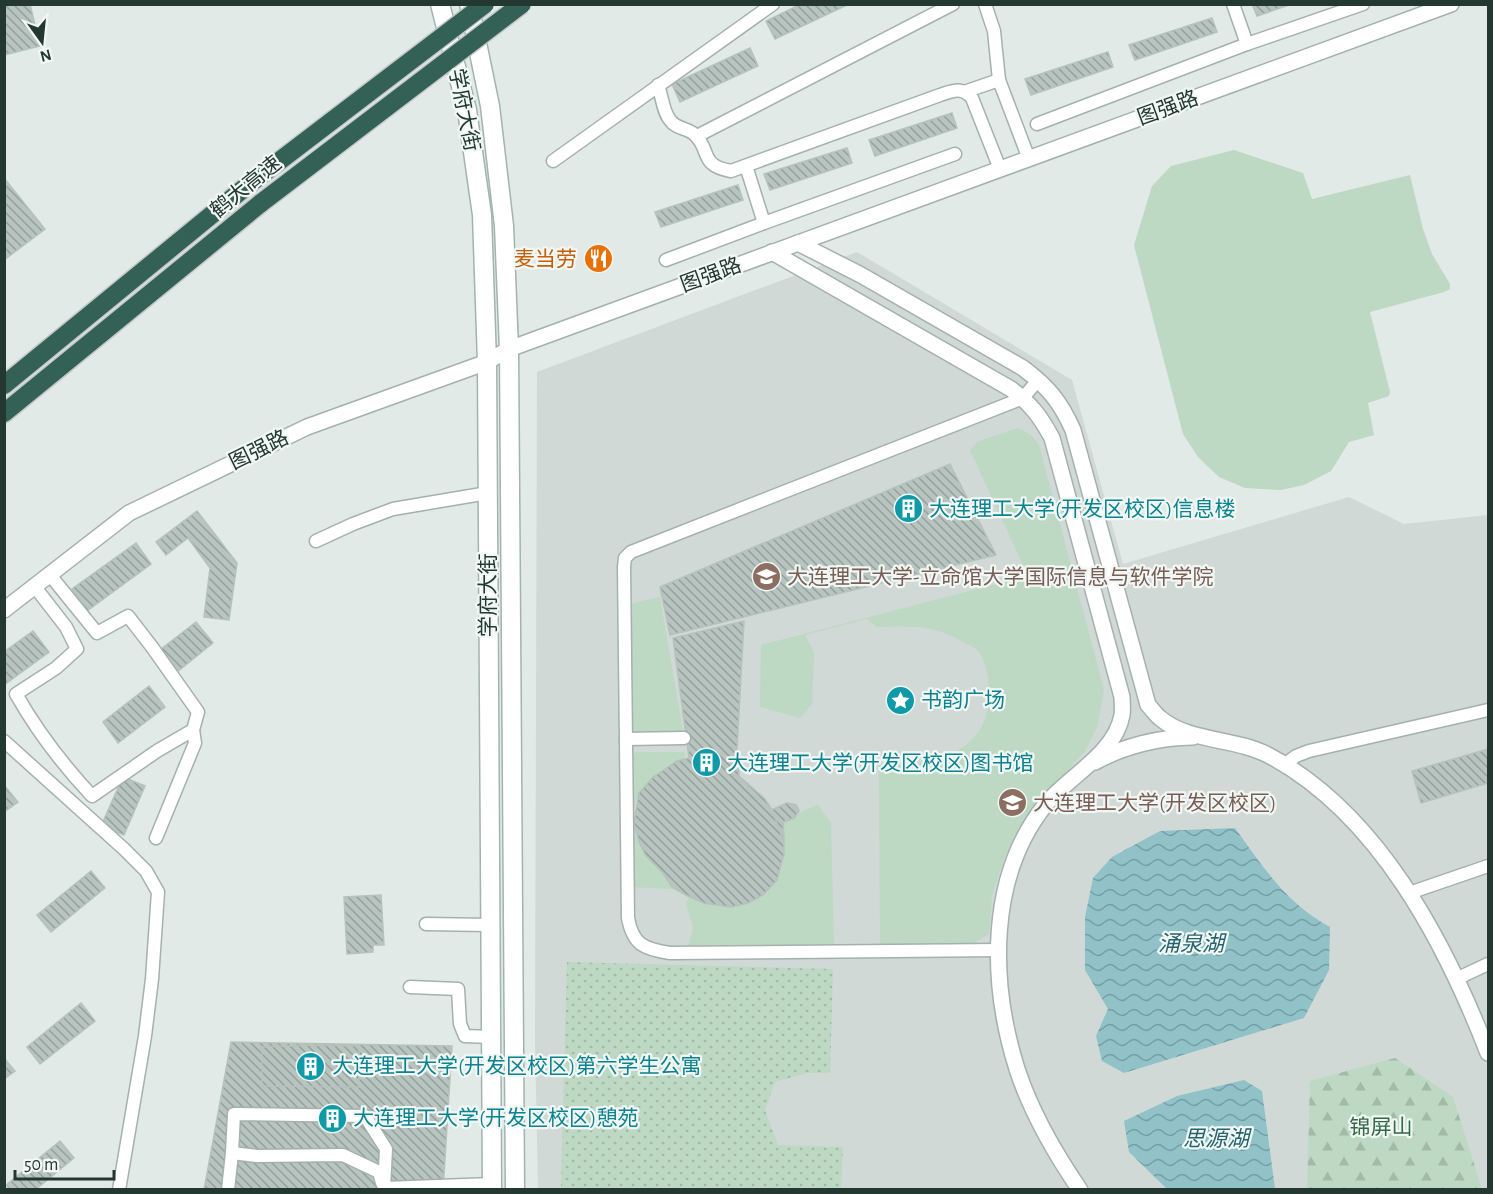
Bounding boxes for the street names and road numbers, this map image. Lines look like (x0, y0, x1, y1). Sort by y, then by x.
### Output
street label: 学府大街 (446, 67, 483, 153)
street label: 图强路 (1134, 86, 1201, 129)
street label: 鹤大高速 (206, 152, 285, 222)
street label: 图强路 (677, 253, 744, 296)
street label: 图强路 (226, 426, 292, 473)
street label: 学府大街 (477, 553, 499, 637)

